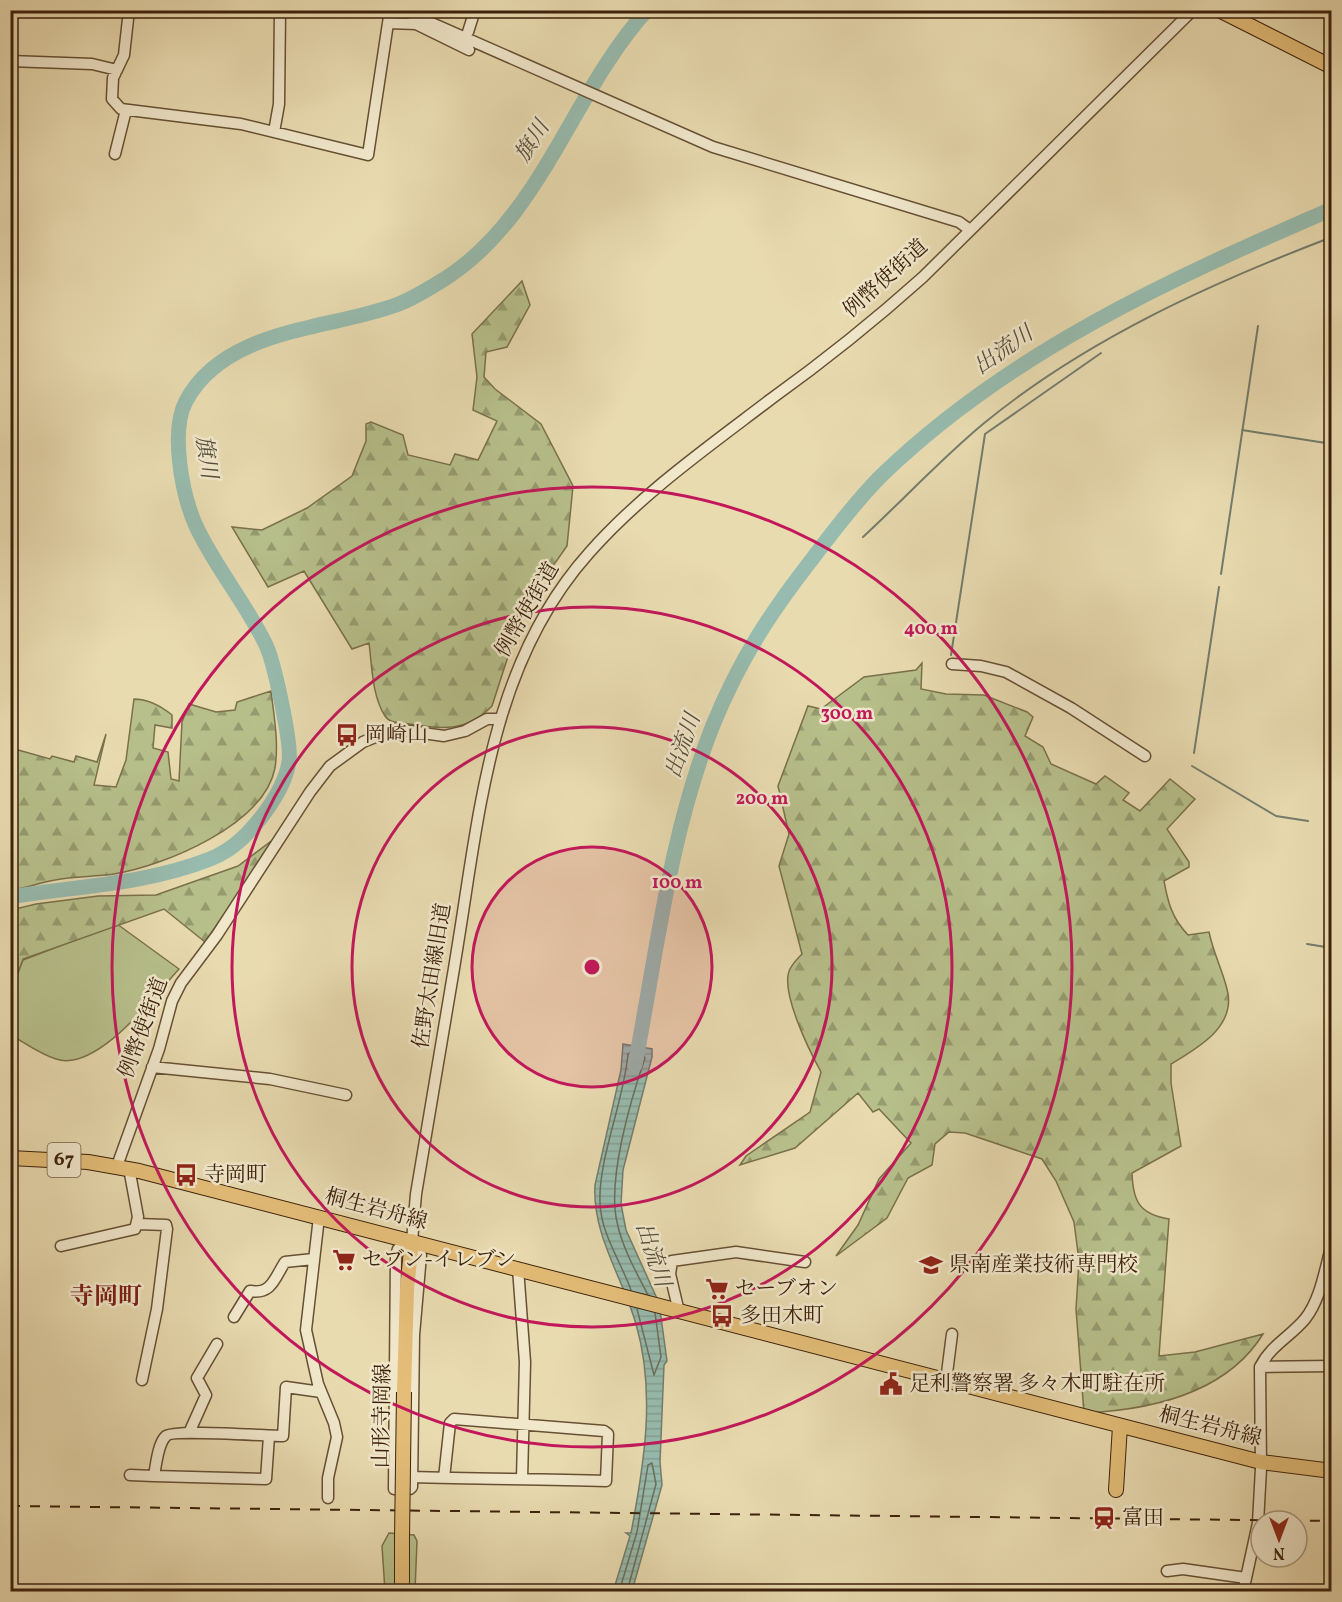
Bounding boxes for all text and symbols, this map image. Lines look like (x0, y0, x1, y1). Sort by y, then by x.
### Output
water label: 旗川 (508, 113, 559, 169)
street label: 例幣使街道 (837, 233, 935, 325)
water label: 出流川 (968, 318, 1042, 383)
water label: 旗川 (186, 433, 224, 483)
street label: 例幣使街道 (489, 557, 567, 663)
text: 400 m (904, 617, 958, 642)
text: 300 m (821, 702, 873, 727)
water label: 出流川 (659, 708, 710, 782)
place label: 岡崎山 (365, 721, 428, 750)
bus stop icon: 岡崎山 (334, 722, 360, 748)
text: 200 m (736, 787, 788, 812)
text: 100 m (652, 871, 702, 896)
street label: 佐野太田線旧道 (407, 901, 459, 1051)
centre of rings (582, 957, 602, 977)
street label: 例幣使街道 (112, 974, 176, 1082)
road number: 67 (48, 1143, 80, 1177)
place label: 寺岡町 (204, 1161, 267, 1190)
bus stop icon: 寺岡町 (173, 1162, 199, 1188)
street label: 桐生岩舟線 (322, 1182, 430, 1238)
water label: 出流川 (627, 1219, 678, 1293)
place label: セブン-イレブン (362, 1246, 516, 1275)
supermarket icon: セブン-イレブン (331, 1247, 357, 1273)
place label: 県南産業技術専門校 (949, 1251, 1138, 1280)
school or university icon: 県南産業技術専門校 (918, 1252, 944, 1278)
place label: セーブオン (735, 1275, 838, 1304)
supermarket icon: セーブオン (704, 1276, 730, 1302)
district label: 寺岡町 (70, 1281, 142, 1315)
place label: 多田木町 (740, 1302, 824, 1331)
bus stop icon: 多田木町 (709, 1303, 735, 1329)
street label: 山形寺岡線 (368, 1363, 398, 1469)
place label: 足利警察署 多々木町駐在所 (909, 1370, 1165, 1399)
public building icon: 足利警察署 多々木町駐在所 (878, 1371, 904, 1397)
street label: 桐生岩舟線 (1156, 1400, 1264, 1454)
place label: 富田 (1122, 1504, 1164, 1533)
station icon: 富田 (1091, 1505, 1117, 1531)
north arrow (1249, 1509, 1309, 1569)
text: N (1273, 1541, 1285, 1563)

